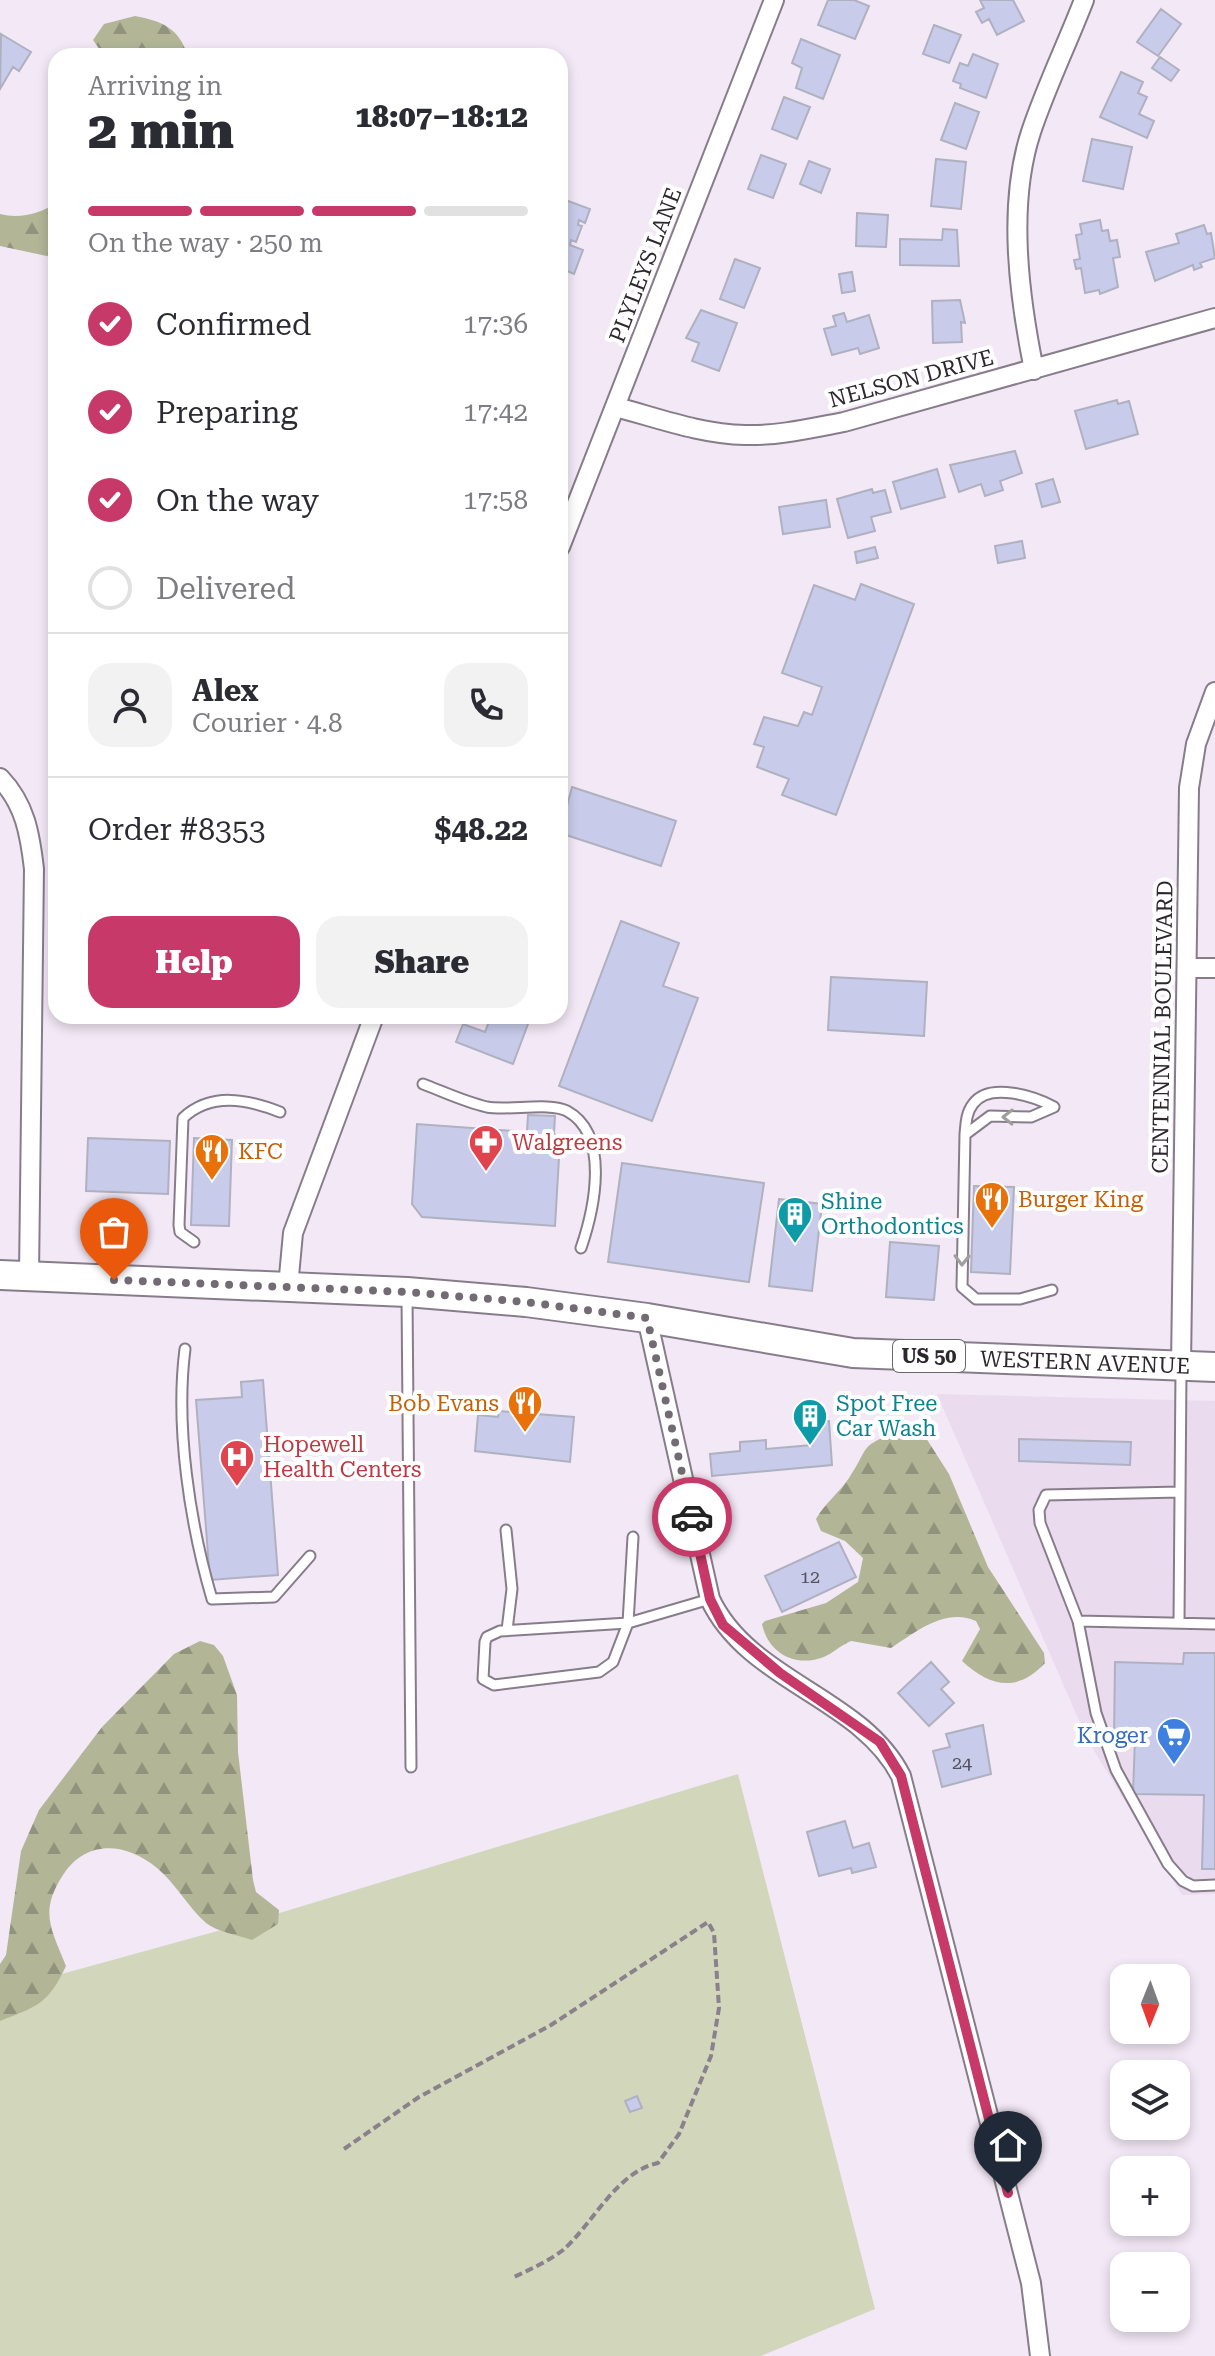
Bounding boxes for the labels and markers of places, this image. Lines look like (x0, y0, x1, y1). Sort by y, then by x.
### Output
pharmacy icon: Walgreens (467, 1123, 505, 1173)
place label: Walgreens (512, 1130, 622, 1155)
restaurant icon: KFC (193, 1132, 231, 1182)
place label: KFC (238, 1139, 283, 1164)
restaurant icon: Burger King (973, 1180, 1011, 1230)
place label: Burger King (1018, 1187, 1144, 1212)
place label: Shine Orthodontics (821, 1189, 964, 1239)
building icon: Shine Orthodontics (776, 1195, 814, 1245)
pin (80, 1198, 148, 1280)
restaurant icon: Bob Evans (506, 1384, 544, 1434)
place label: Bob Evans (388, 1391, 499, 1416)
place label: Spot Free Car Wash (836, 1391, 937, 1441)
building icon: Spot Free Car Wash (791, 1397, 829, 1447)
place label: Hopewell Health Centers (263, 1432, 422, 1482)
hospital icon: Hopewell Health Centers (218, 1438, 256, 1488)
supermarket icon: Kroger (1155, 1716, 1193, 1766)
place label: Kroger (1077, 1723, 1148, 1748)
pin (974, 2111, 1042, 2193)

